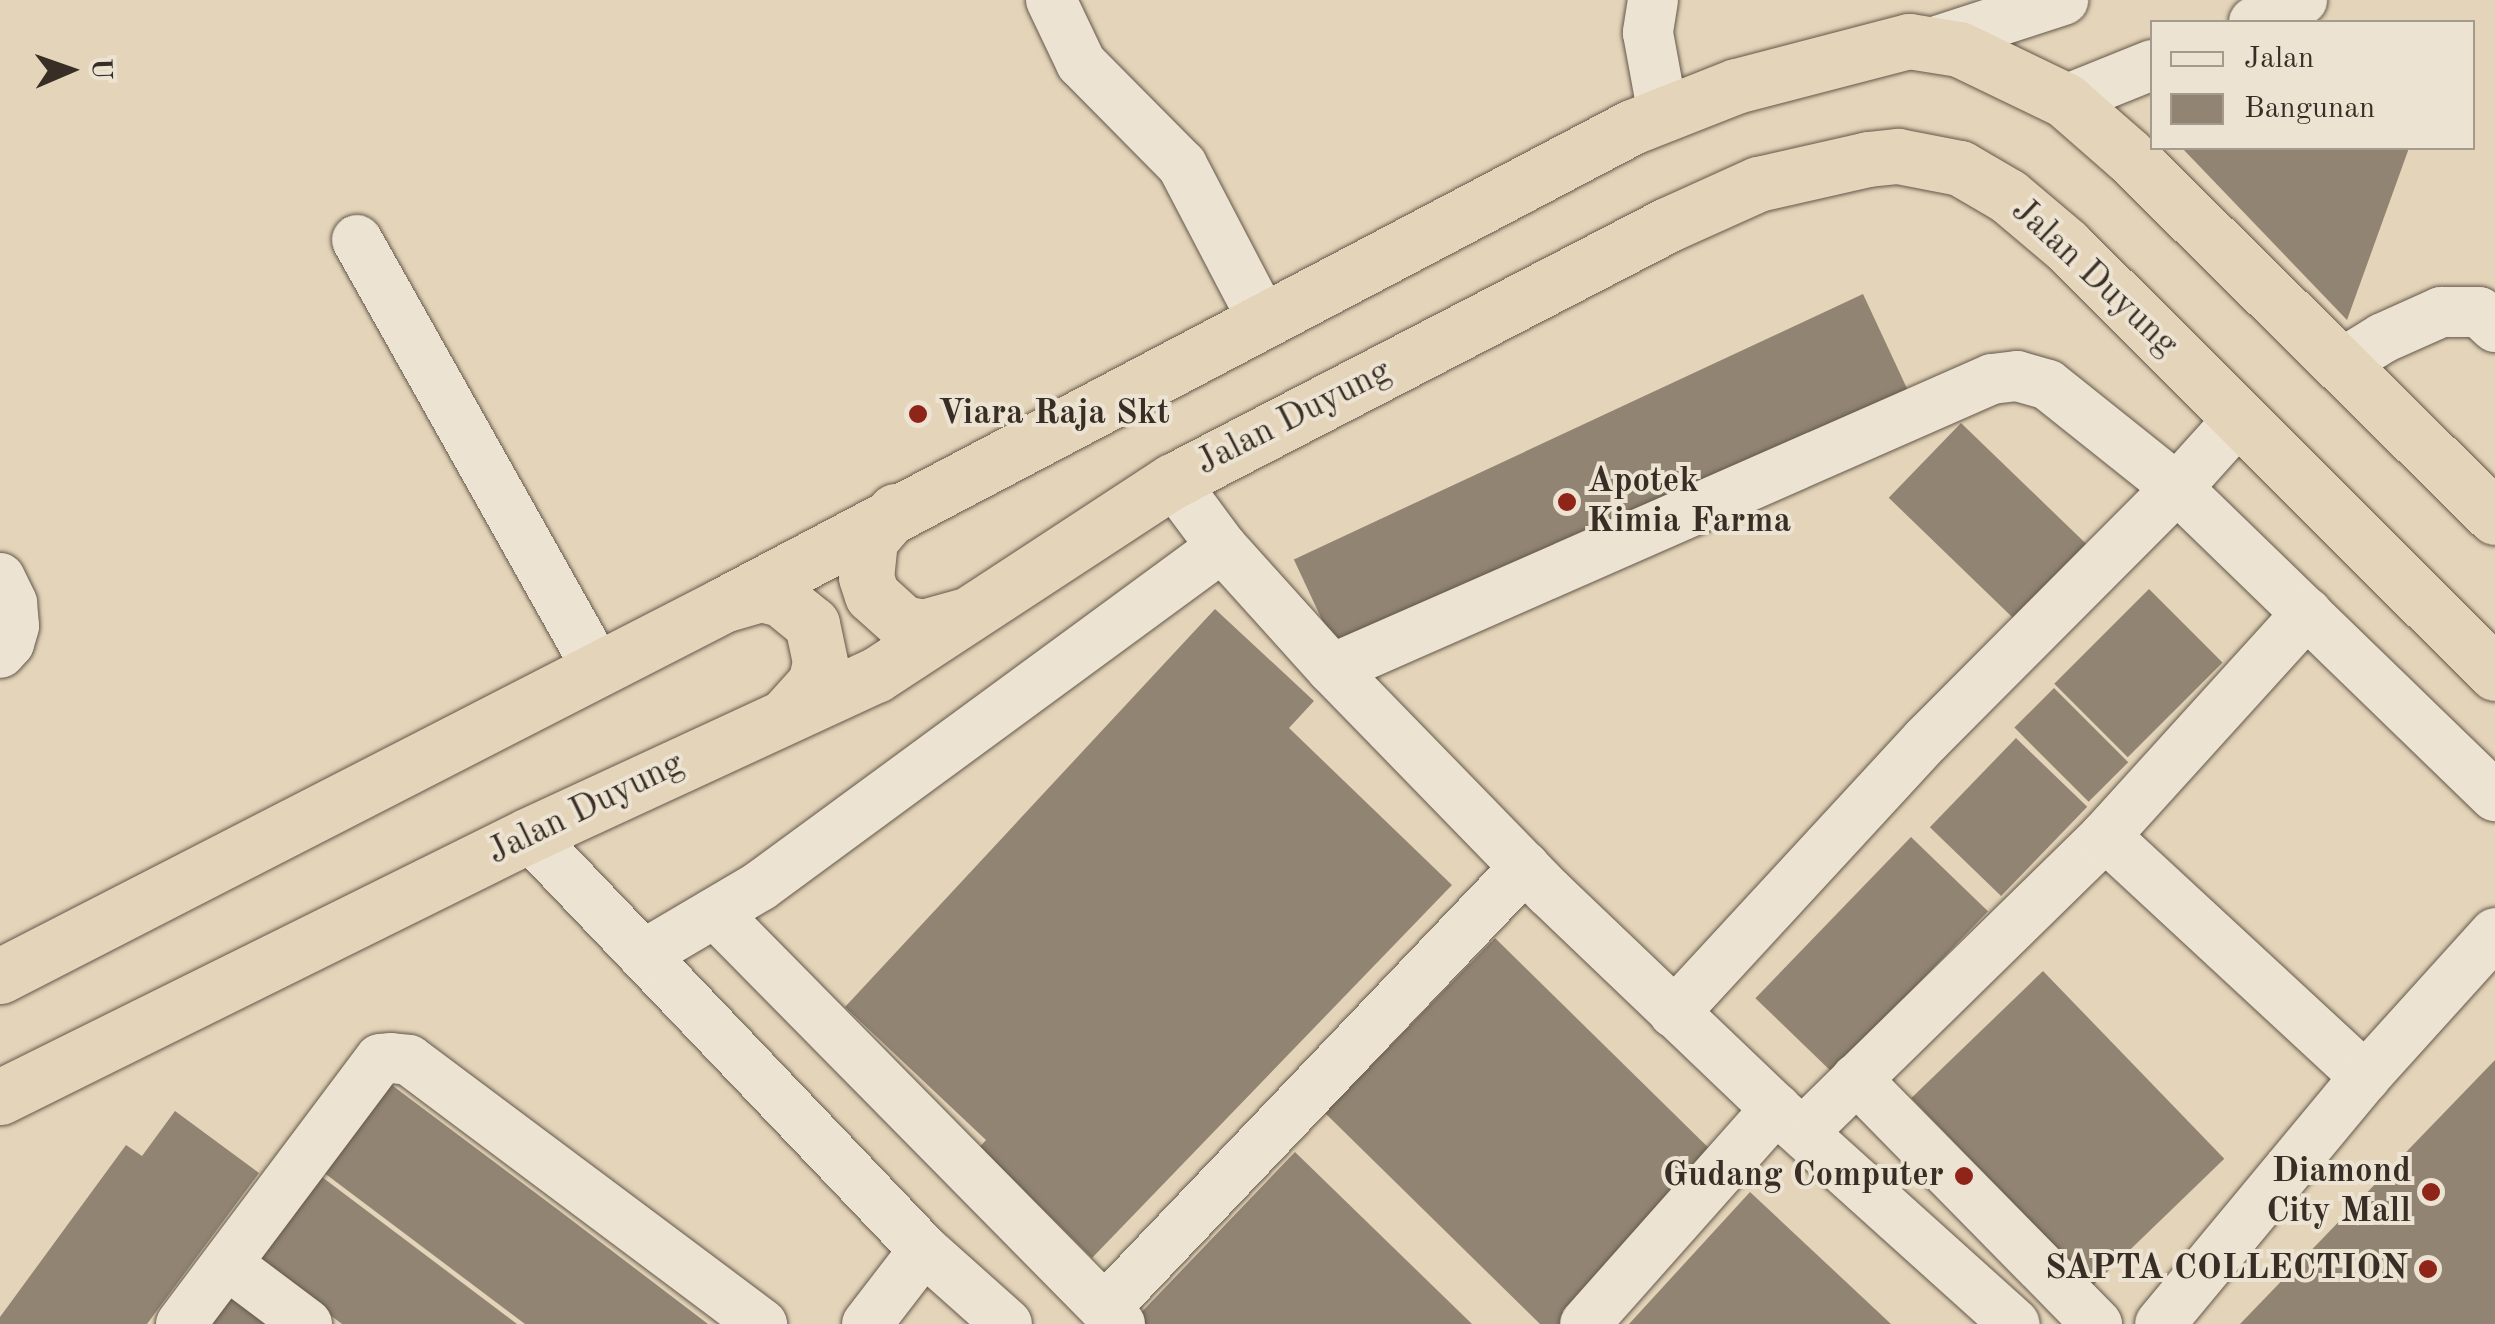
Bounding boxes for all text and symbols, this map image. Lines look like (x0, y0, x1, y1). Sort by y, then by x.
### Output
north arrow (20, 20, 120, 120)
legend (2150, 20, 2475, 150)
text: Jalan (2244, 44, 2314, 74)
text: U (86, 57, 114, 81)
text: Bangunan (2244, 94, 2375, 124)
street label: Jalan Duyung (2002, 190, 2186, 366)
street label: Jalan Duyung (1190, 351, 1398, 485)
place label: Viara Raja Skt (938, 393, 1170, 435)
marker: Viara Raja Skt (907, 403, 929, 425)
place label: Apotek Kimia Farma (1587, 461, 1791, 543)
marker: Apotek Kimia Farma (1556, 491, 1578, 513)
street label: Jalan Duyung (481, 744, 691, 874)
place label: Diamond City Mall (2266, 1151, 2411, 1233)
place label: Gudang Computer (1663, 1155, 1944, 1197)
marker: Gudang Computer (1953, 1165, 1975, 1187)
marker: Diamond City Mall (2420, 1181, 2442, 1203)
place label: SAPTA COLLECTION (2045, 1248, 2408, 1290)
marker: SAPTA COLLECTION (2417, 1258, 2439, 1280)

